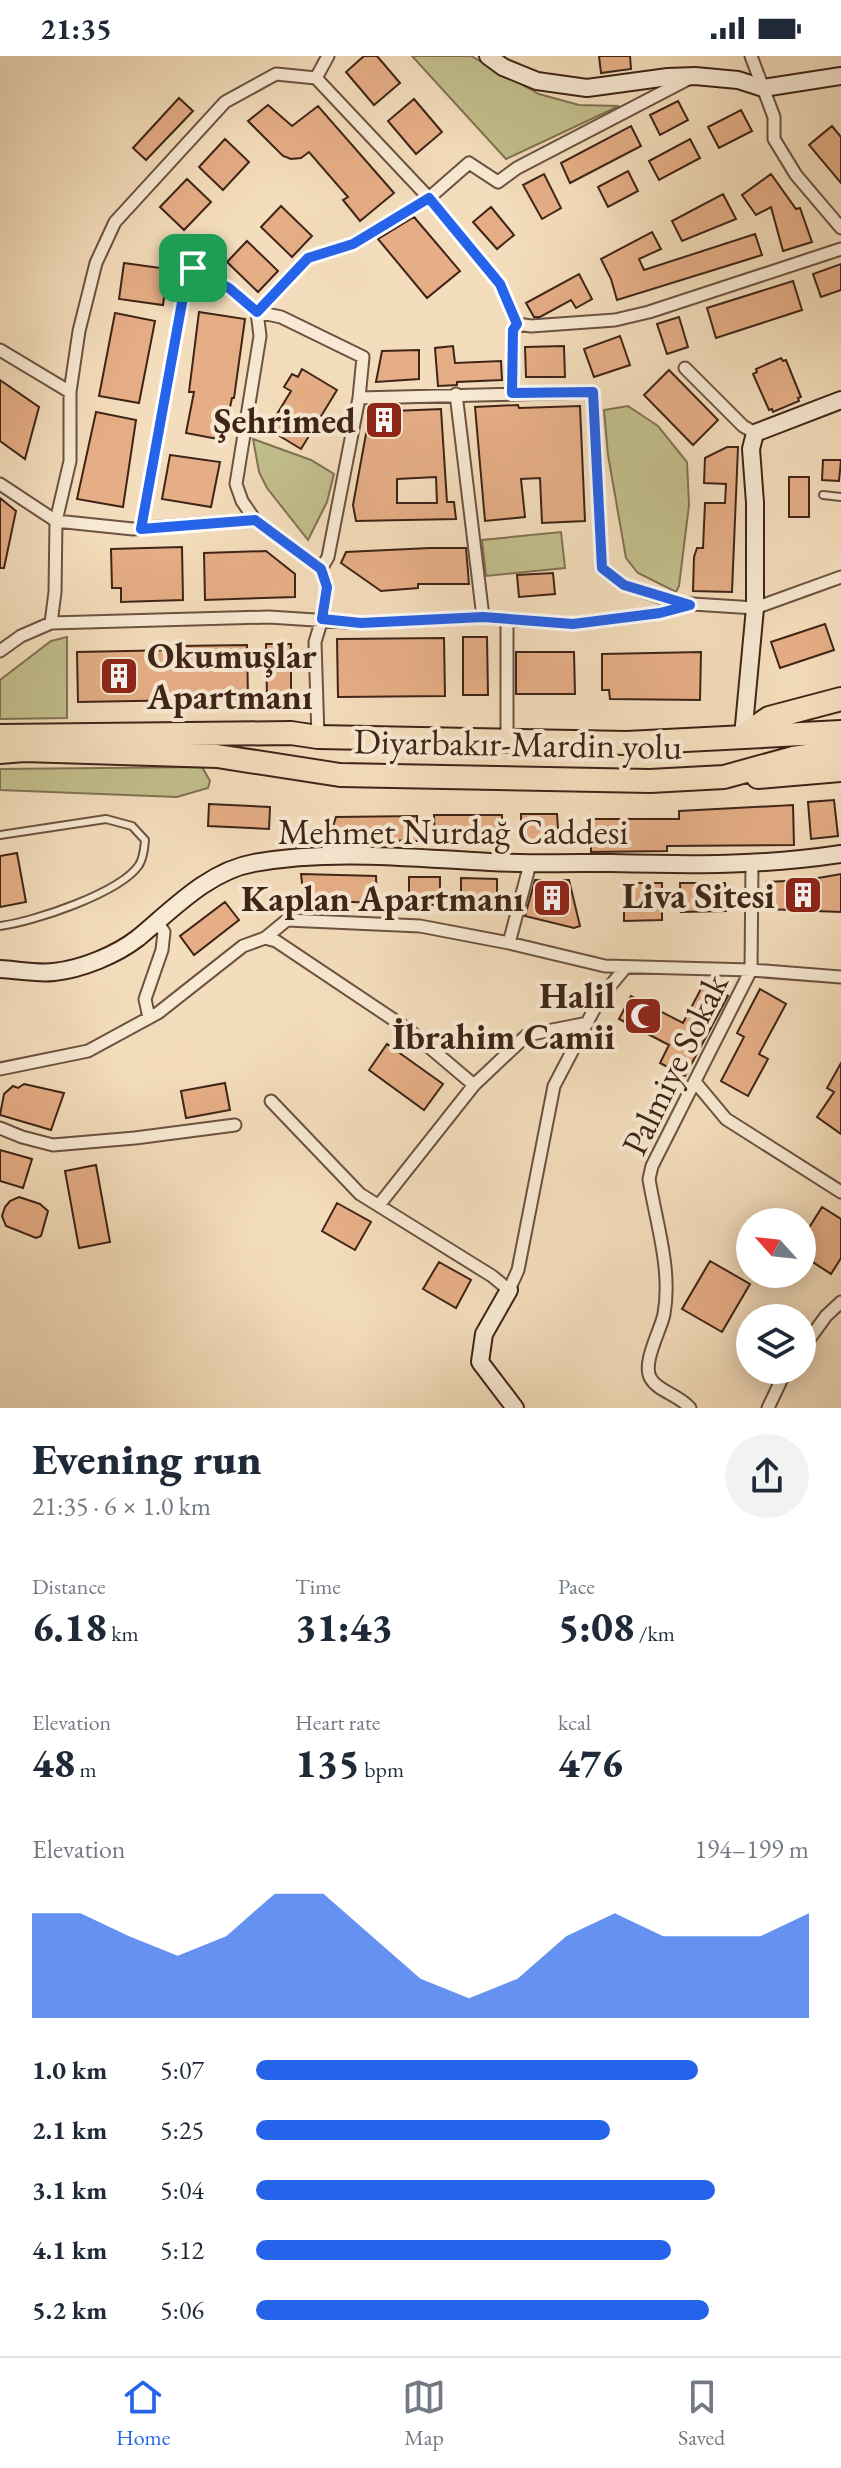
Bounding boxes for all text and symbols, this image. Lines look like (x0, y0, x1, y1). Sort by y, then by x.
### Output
text: 21:35 (40, 9, 112, 48)
pin (159, 234, 227, 302)
icon: arrive (171, 246, 215, 290)
place label: Şehrimed (213, 397, 356, 444)
building icon: Şehrimed (363, 399, 405, 441)
place label: Okumuşlar Apartmanı (146, 632, 317, 720)
building icon: Okumuşlar Apartmanı (98, 655, 140, 697)
street label: Diyarbakır-Mardin yolu (353, 717, 683, 770)
street label: Mehmet Nurdağ Caddesi (278, 808, 628, 855)
place label: Liva Sitesi (622, 872, 775, 919)
building icon: Liva Sitesi (782, 874, 824, 916)
place label: Kaplan Apartmanı (241, 875, 524, 922)
building icon: Kaplan Apartmanı (531, 877, 573, 919)
street label: Palmiye Sokak (610, 965, 739, 1163)
place label: Halil İbrahim Camii (392, 972, 615, 1060)
mosque icon: Halil İbrahim Camii (622, 995, 664, 1037)
north arrow (736, 1208, 816, 1288)
map controls (736, 1208, 816, 1384)
button: layers (736, 1304, 816, 1384)
text: Evening run (32, 1430, 262, 1487)
button: share (725, 1434, 809, 1518)
text: 21:35 · 6 × 1.0 km (32, 1489, 211, 1523)
text: Distance (32, 1572, 105, 1601)
text: Time (295, 1572, 341, 1601)
text: Pace (558, 1572, 595, 1601)
text: 6.18 (32, 1601, 107, 1653)
text: 31:43 (295, 1601, 393, 1653)
text: 5:08 (558, 1601, 634, 1653)
text: km (107, 1619, 139, 1648)
text: /km (634, 1619, 675, 1648)
text: Elevation (32, 1708, 111, 1737)
text: Heart rate (295, 1708, 380, 1737)
text: kcal (558, 1708, 591, 1737)
text: 48 (32, 1737, 75, 1789)
text: 135 (295, 1737, 360, 1789)
text: 476 (558, 1737, 623, 1789)
text: m (75, 1755, 97, 1784)
text: bpm (360, 1755, 404, 1784)
text: Elevation (32, 1832, 126, 1866)
text: 194–199 m (694, 1832, 809, 1866)
text: 1.0 km (32, 2053, 107, 2087)
text: 5:07 (160, 2053, 204, 2087)
text: 2.1 km (32, 2113, 107, 2147)
text: 5:25 (160, 2113, 204, 2147)
text: 3.1 km (32, 2173, 107, 2207)
text: 5:04 (160, 2173, 204, 2207)
text: 4.1 km (32, 2233, 107, 2267)
text: 5:12 (160, 2233, 204, 2267)
text: 5.2 km (32, 2293, 107, 2327)
text: 5:06 (160, 2293, 204, 2327)
tab: Home (116, 2375, 170, 2452)
tab: Map (402, 2375, 446, 2452)
tab: Saved (678, 2375, 725, 2452)

